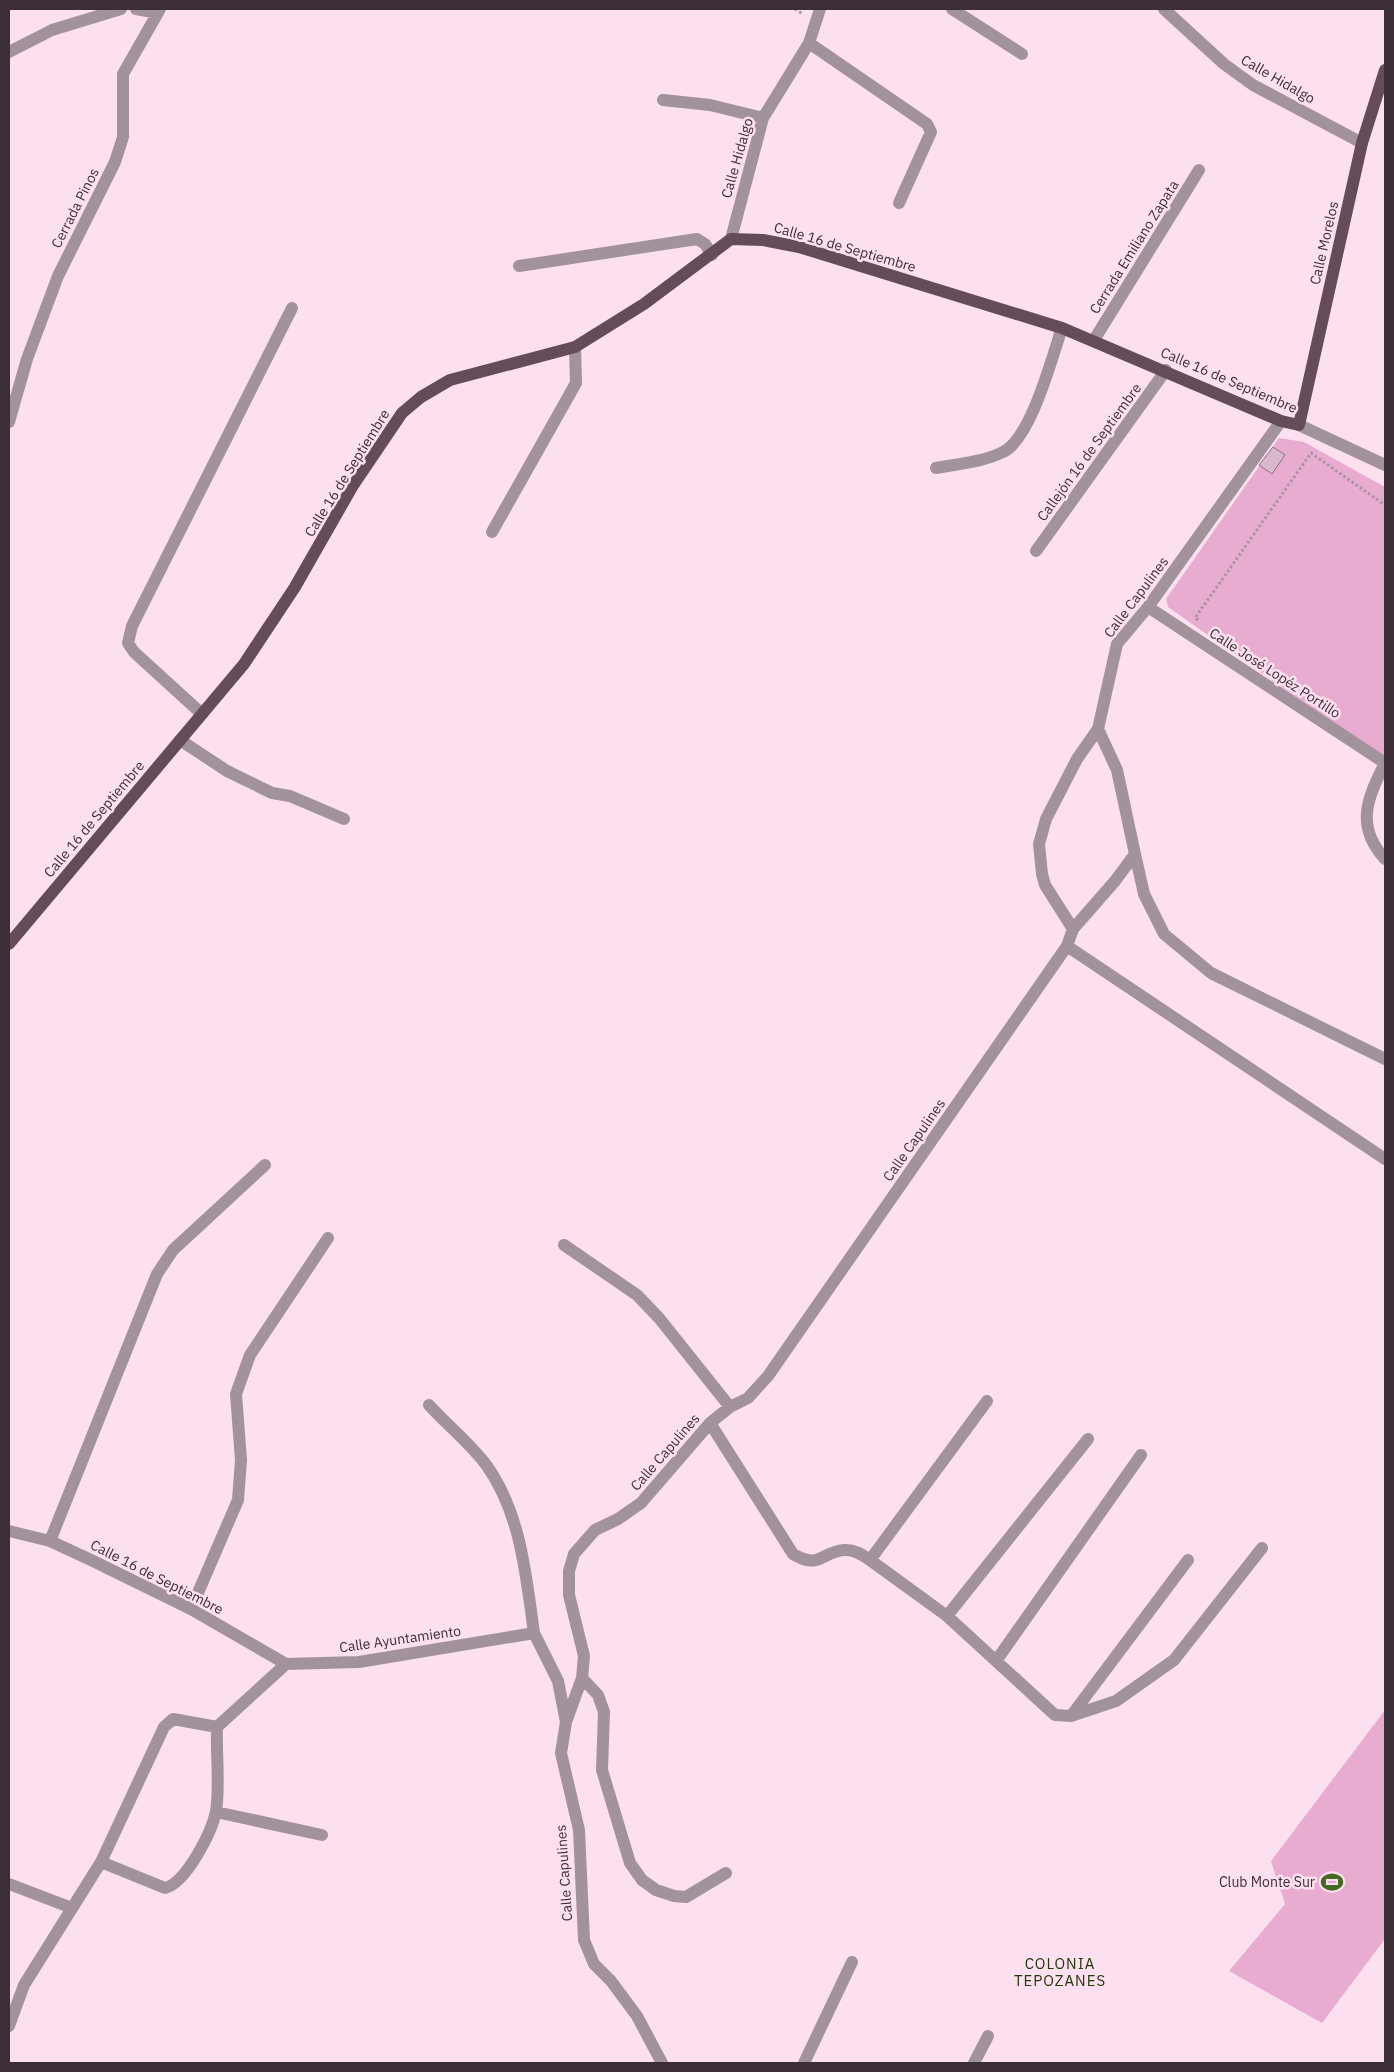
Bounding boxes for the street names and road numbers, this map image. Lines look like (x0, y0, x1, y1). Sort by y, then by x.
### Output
street label: Calle Hidalgo (1238, 51, 1318, 108)
street label: Calle Hidalgo (717, 116, 757, 200)
street label: Cerrada Pinos (47, 165, 103, 251)
street label: Cerrada Emiliano Zapata (1085, 176, 1183, 317)
street label: Calle Morelos (1306, 199, 1342, 287)
street label: Calle 16 de Septiembre (772, 218, 918, 276)
street label: Calle 16 de Septiembre (1158, 343, 1300, 417)
street label: Callejón 16 de Septiembre (1033, 379, 1145, 525)
street label: Calle 16 de Septiembre (300, 406, 394, 540)
street label: Calle Capulines (1100, 553, 1172, 641)
street label: Calle José Lopéz Portillo (1206, 624, 1344, 722)
street label: Calle 16 de Septiembre (40, 757, 148, 881)
street label: Calle Capulines (879, 1095, 949, 1185)
street label: Calle Capulines (626, 1409, 704, 1494)
street label: Calle 16 de Septiembre (87, 1536, 227, 1619)
street label: Calle Ayuntamiento (338, 1622, 462, 1656)
street label: Calle Capulines (552, 1824, 576, 1922)

